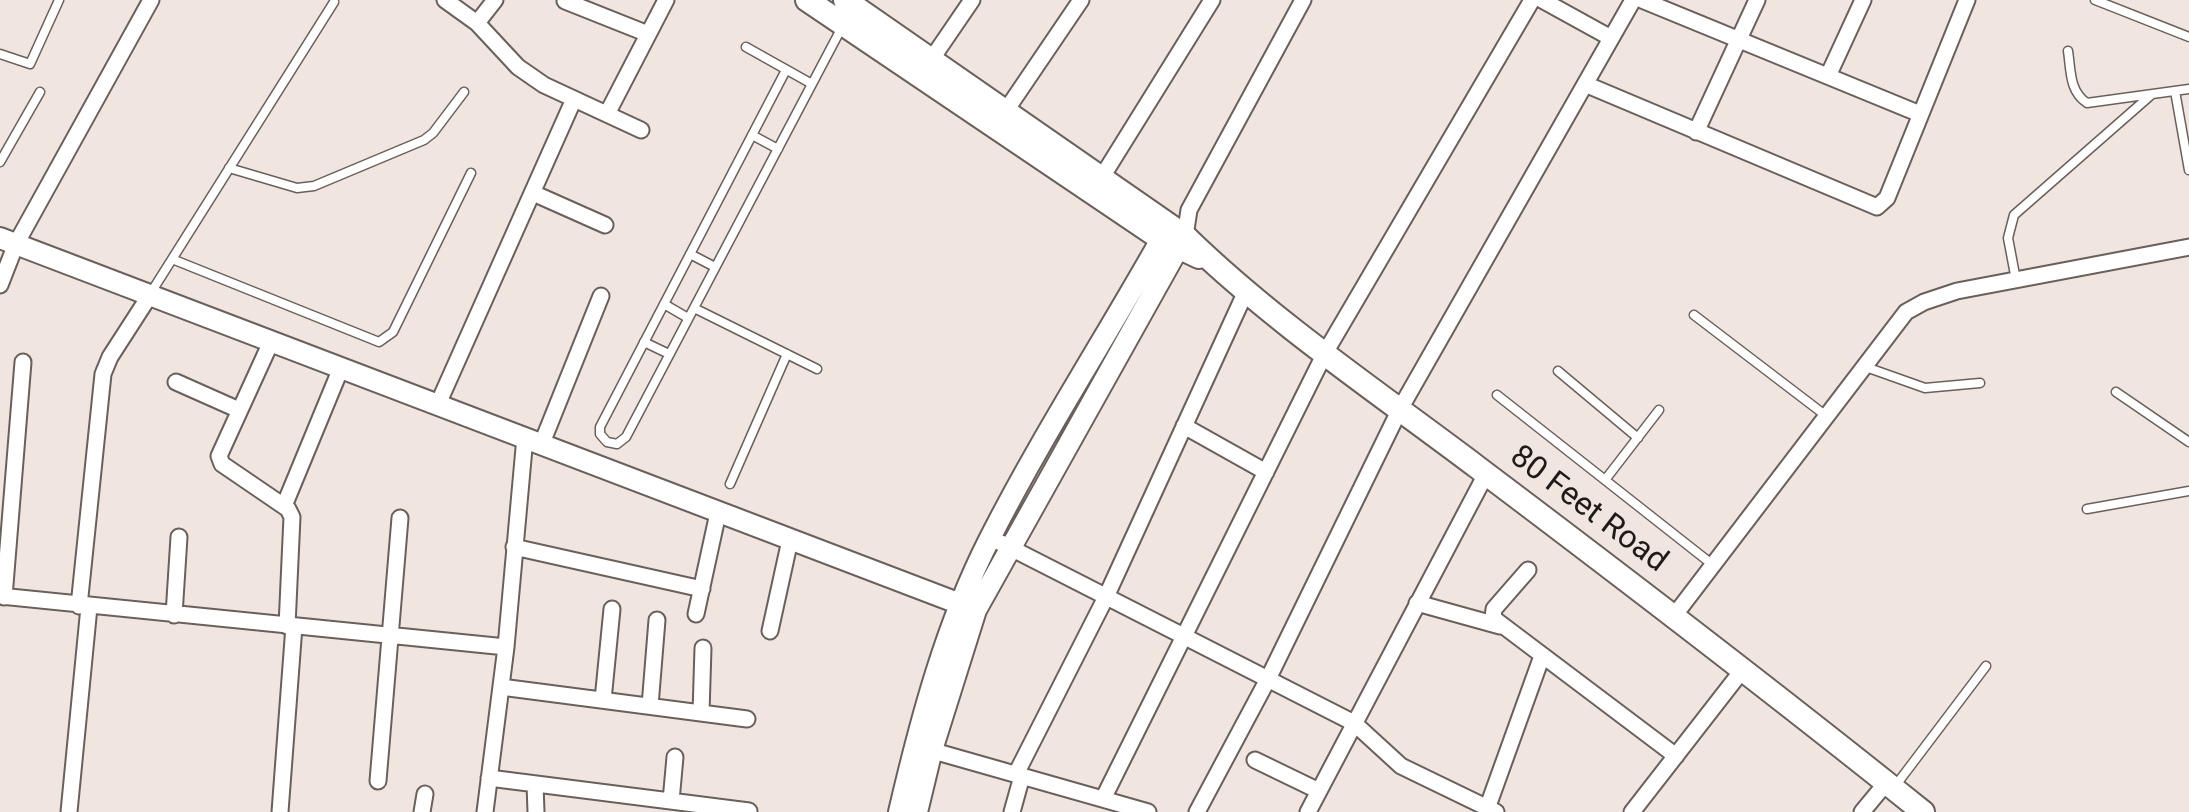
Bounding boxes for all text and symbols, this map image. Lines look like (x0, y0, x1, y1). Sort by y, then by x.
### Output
street label: 80 Feet Road (1502, 438, 1674, 582)

